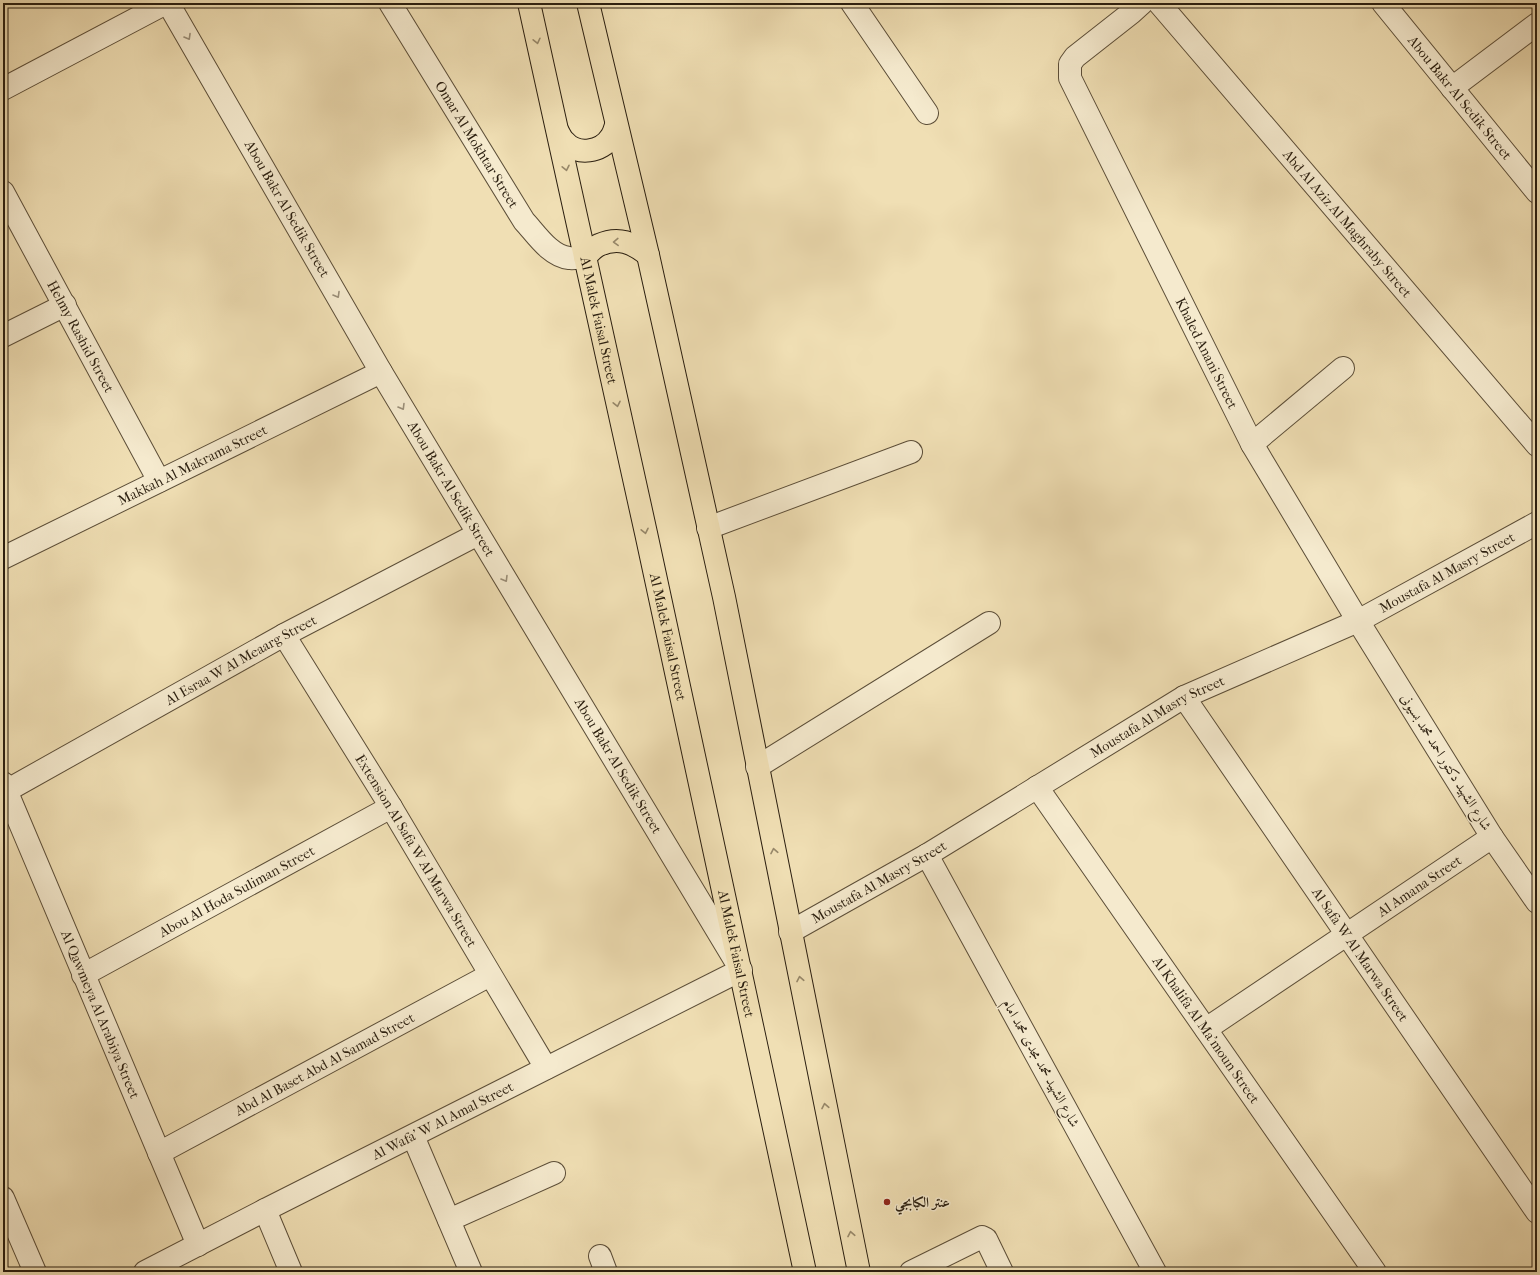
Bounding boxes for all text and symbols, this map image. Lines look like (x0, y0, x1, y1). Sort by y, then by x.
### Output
street label: Abou Bakr Al Sedik Street (1404, 31, 1516, 163)
one-way arrow (183, 33, 190, 40)
one-way arrow (533, 38, 541, 44)
street label: Omar Al Mokhtar Street (431, 78, 522, 211)
street label: Abou Bakr Al Sedik Street (240, 137, 333, 280)
street label: Abd Al Aziz Al Maghraby Street (1279, 145, 1415, 301)
one-way arrow (561, 165, 569, 171)
one-way arrow (613, 238, 619, 246)
street label: Al Malek Faisal Street (577, 254, 621, 386)
street label: Helmy Rashid Street (44, 277, 118, 395)
one-way arrow (332, 291, 339, 298)
street label: Khaled Anani Street (1172, 295, 1242, 412)
one-way arrow (613, 401, 621, 407)
one-way arrow (398, 403, 405, 410)
street label: Abou Bakr Al Sedik Street (403, 417, 498, 560)
street label: Makkah Al Makrama Street (115, 421, 270, 509)
one-way arrow (641, 528, 649, 534)
street label: Moustafa Al Masry Street (1376, 528, 1518, 616)
street label: Al Malek Faisal Street (646, 571, 690, 702)
one-way arrow (500, 575, 508, 582)
street label: Al Esraa W Al Meaarg Street (161, 611, 319, 709)
street label: Moustafa Al Masry Street (1087, 672, 1227, 761)
street label: شارع الشهيد دكتور احمد محمد بسيونى (1394, 690, 1495, 835)
street label: Abou Bakr Al Sedik Street (570, 694, 665, 837)
street label: Extension Al Safa W Al Marwa Street (352, 751, 481, 950)
street label: Moustafa Al Masry Street (808, 837, 949, 927)
street label: Abou Al Hoda Suliman Street (155, 842, 317, 941)
one-way arrow (770, 848, 779, 855)
street label: Al Amana Street (1373, 851, 1465, 921)
street label: Al Safa W Al Marwa Street (1308, 883, 1412, 1025)
street label: Al Malek Faisal Street (714, 887, 758, 1019)
street label: Al Qawmeya Al Arabiya Street (57, 927, 144, 1101)
street label: Al Khalifa Al Ma'moun Street (1149, 952, 1263, 1107)
one-way arrow (796, 976, 804, 982)
street label: شارع الشهيد محمد مجدى محمد امام (995, 996, 1083, 1132)
street label: Abd Al Baset Abd Al Samad Street (231, 1009, 417, 1120)
street label: Al Wafa' W Al Amal Street (368, 1078, 516, 1164)
one-way arrow (822, 1103, 830, 1109)
place label: عنتر الكبابجي (895, 1194, 950, 1215)
marker: عنتر الكبابجي (882, 1197, 892, 1207)
one-way arrow (847, 1231, 856, 1237)

